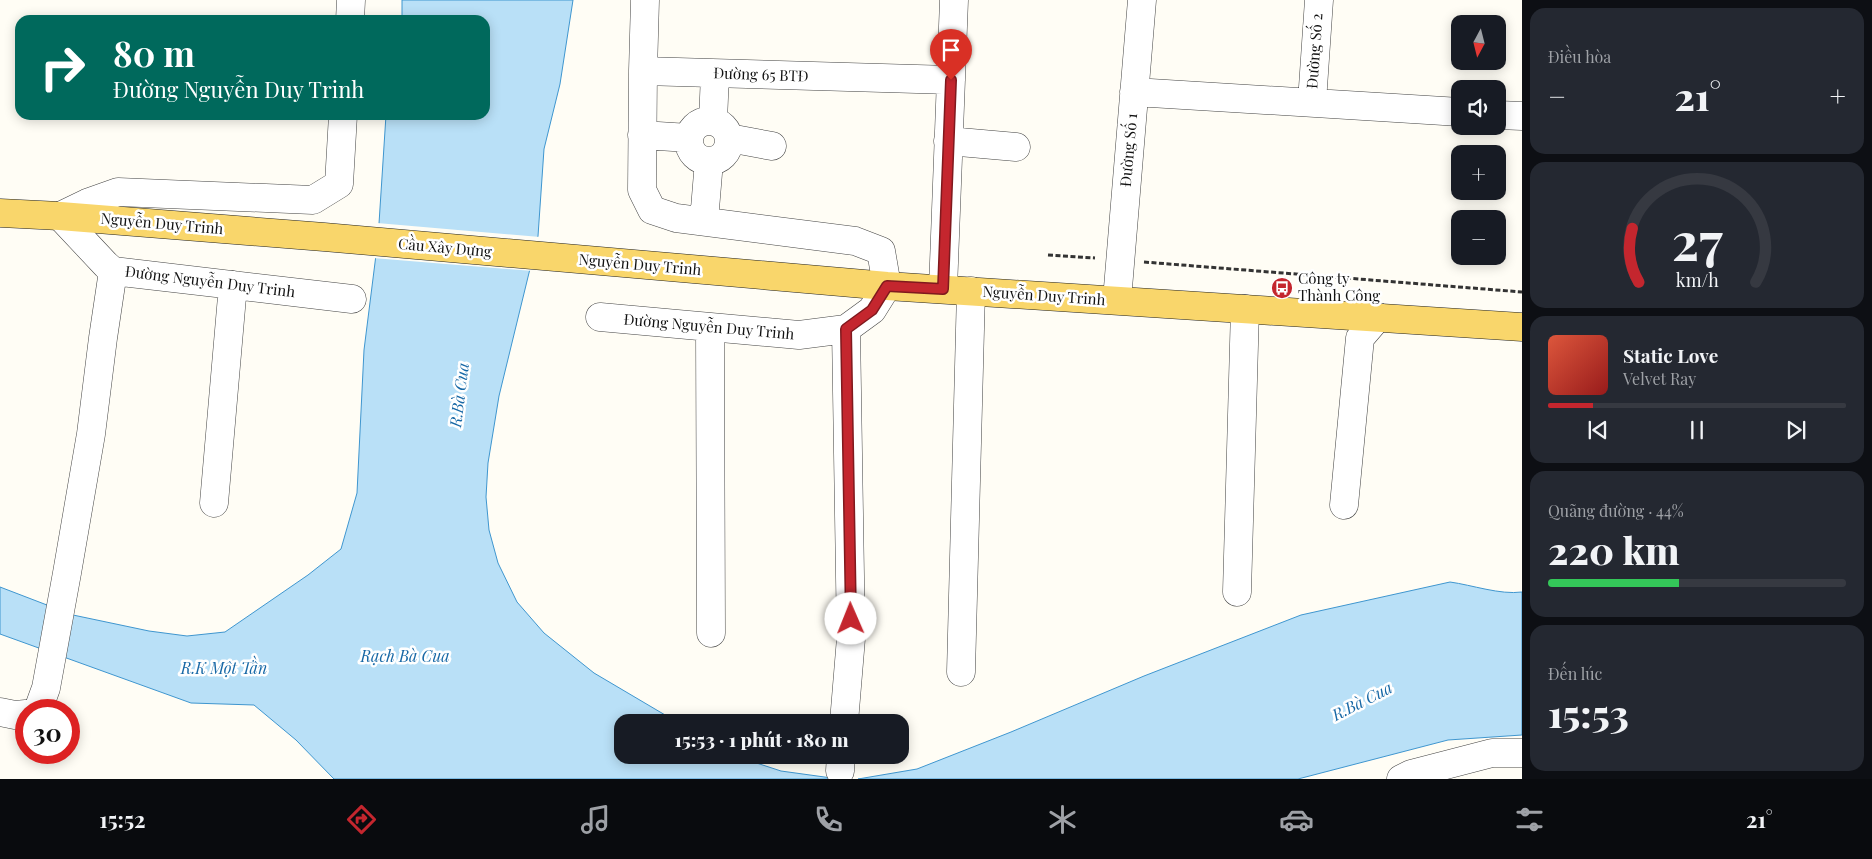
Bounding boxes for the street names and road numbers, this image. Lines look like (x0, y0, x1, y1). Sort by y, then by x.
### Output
street label: Đường Số 2 (1300, 13, 1327, 89)
street label: Đường 65 BTĐ (713, 62, 809, 86)
street label: Đường Số 1 (1114, 112, 1141, 188)
street label: Nguyễn Duy Trinh (100, 208, 224, 238)
street label: Cầu Xây Dựng (397, 233, 493, 261)
street label: Nguyễn Duy Trinh (578, 249, 702, 279)
street label: Đường Nguyễn Duy Trinh (124, 261, 297, 301)
street label: Nguyễn Duy Trinh (982, 281, 1106, 309)
street label: Đường Nguyễn Duy Trinh (623, 309, 795, 343)

